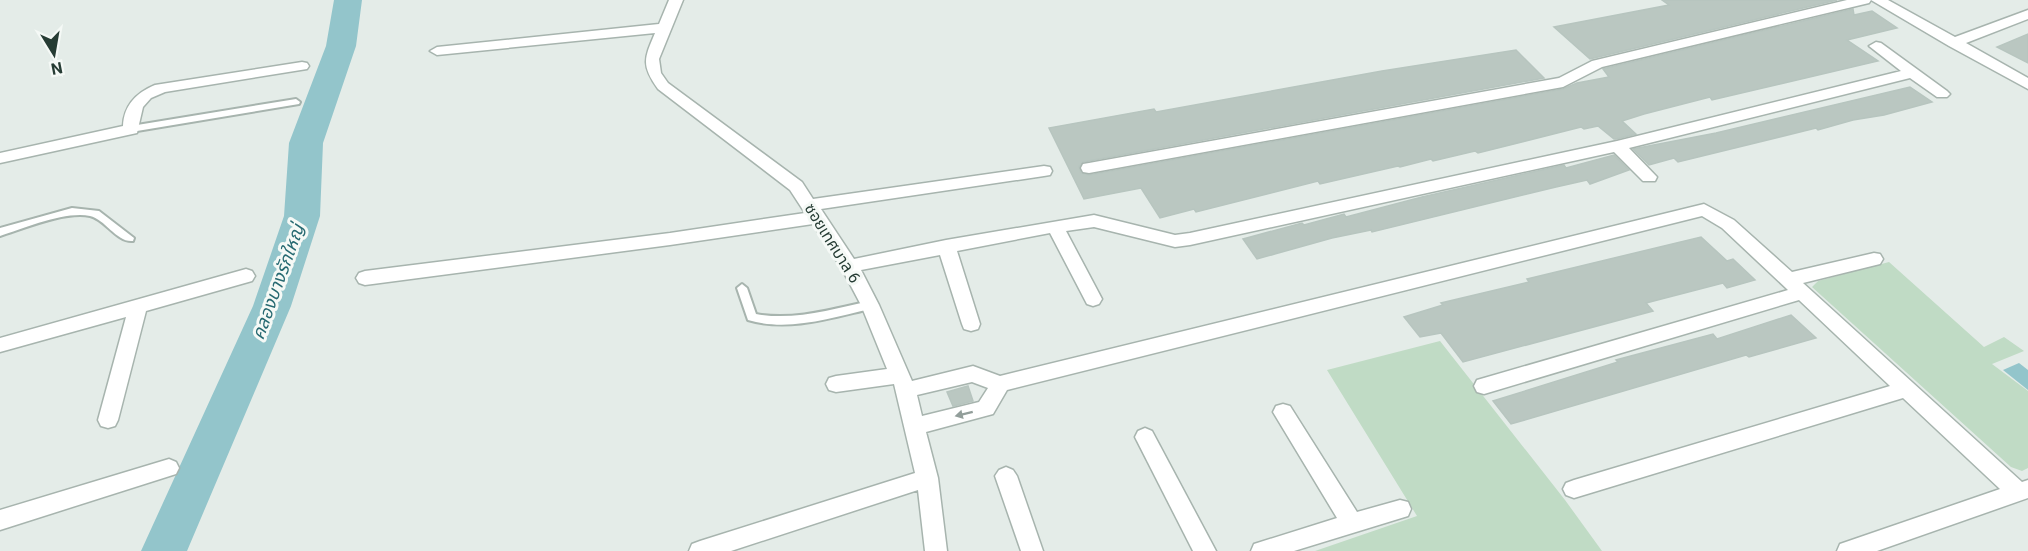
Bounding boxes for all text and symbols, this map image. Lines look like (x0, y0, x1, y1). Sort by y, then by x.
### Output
north arrow (24, 24, 84, 84)
text: N (49, 58, 64, 79)
street label: ซอยเทศบาล 6 (801, 200, 865, 287)
water label: คลองบางรักใหญ่ (247, 219, 309, 342)
one-way arrow (955, 409, 973, 419)

